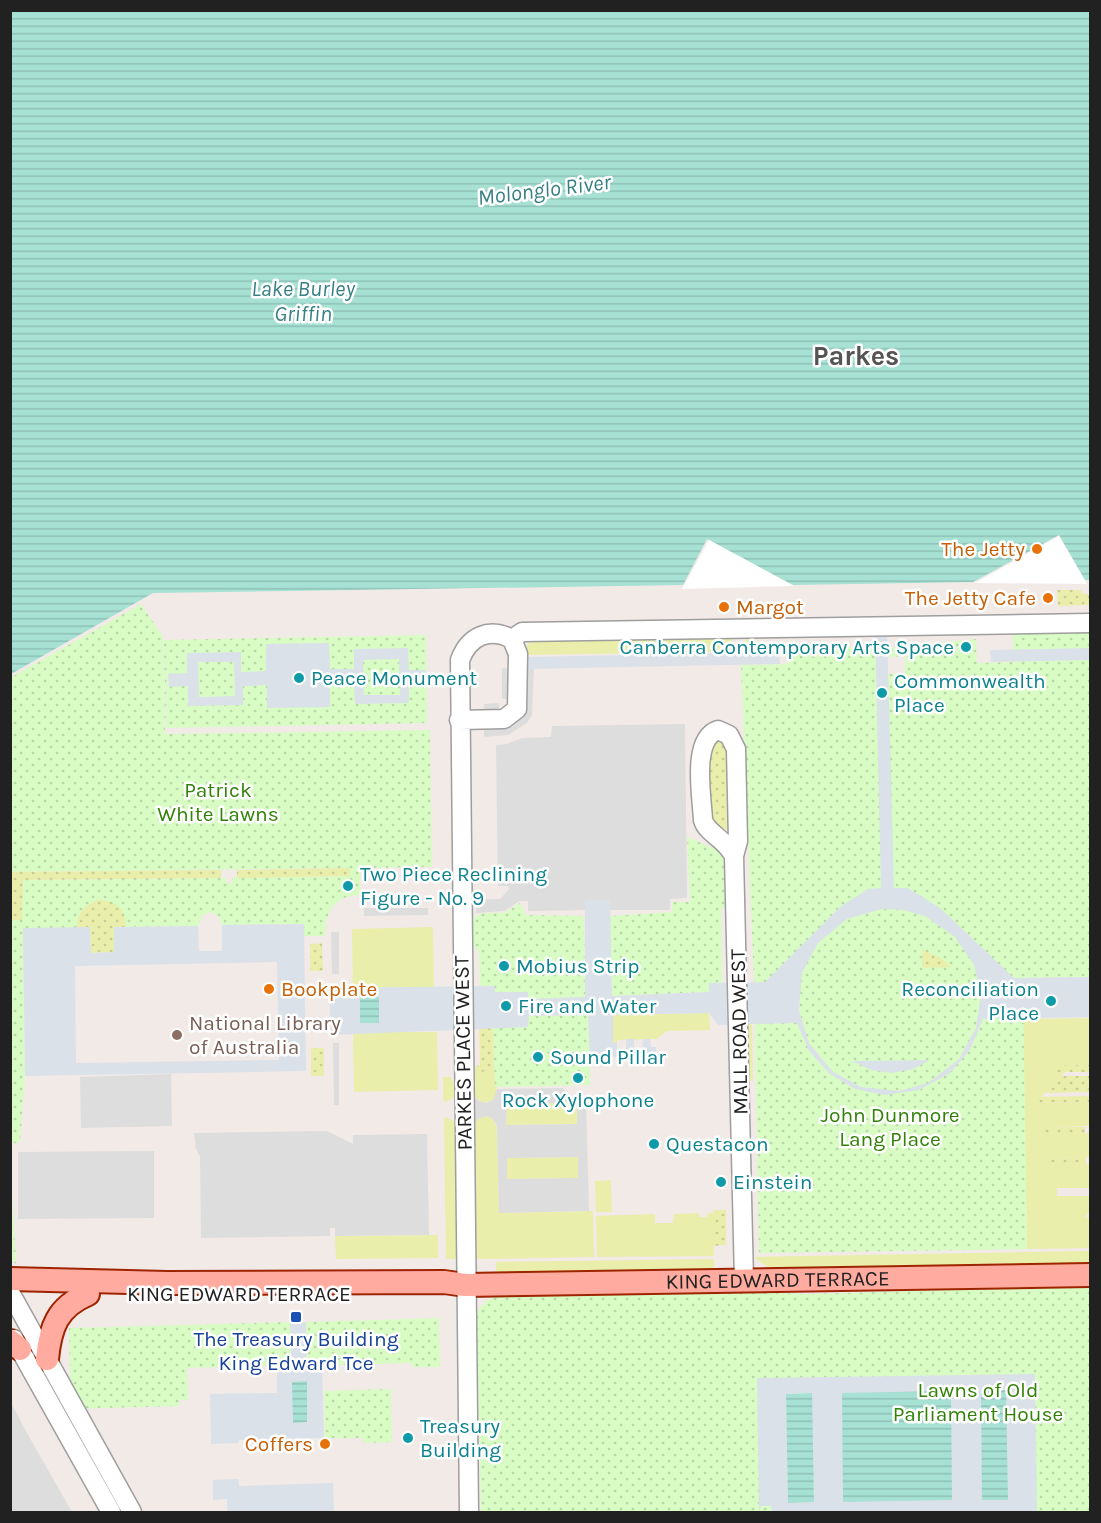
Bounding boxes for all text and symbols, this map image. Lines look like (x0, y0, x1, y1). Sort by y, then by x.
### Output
water label: Molonglo River (476, 169, 614, 211)
water label: Lake Burley Griffin (251, 276, 356, 327)
district label: Parkes (813, 340, 899, 372)
place label: The Jetty (941, 537, 1025, 561)
marker: The Jetty (1030, 542, 1044, 556)
place label: The Jetty Cafe (905, 586, 1036, 610)
marker: The Jetty Cafe (1041, 591, 1055, 605)
place label: Margot (736, 595, 804, 619)
marker: Margot (717, 600, 731, 614)
place label: Canberra Contemporary Arts Space (620, 635, 954, 659)
marker: Canberra Contemporary Arts Space (959, 640, 973, 654)
place label: Peace Monument (311, 666, 477, 690)
place label: Commonwealth Place (894, 669, 1046, 717)
marker: Peace Monument (292, 671, 306, 685)
marker: Commonwealth Place (875, 686, 889, 700)
park label: Patrick White Lawns (157, 778, 279, 826)
place label: Two Piece Reclining Figure - No. 9 (360, 862, 547, 910)
marker: Two Piece Reclining Figure - No. 9 (341, 879, 355, 893)
street label: MALL ROAD WEST (726, 949, 752, 1115)
place label: Mobius Strip (516, 954, 639, 978)
street label: PARKES PLACE WEST (449, 955, 477, 1151)
marker: Mobius Strip (497, 959, 511, 973)
place label: Bookplate (281, 977, 377, 1001)
place label: Reconciliation Place (901, 977, 1039, 1025)
marker: Bookplate (262, 982, 276, 996)
place label: Fire and Water (518, 994, 657, 1018)
marker: Reconciliation Place (1044, 994, 1058, 1008)
marker: Fire and Water (499, 999, 513, 1013)
place label: National Library of Australia (189, 1011, 341, 1059)
marker: National Library of Australia (170, 1028, 184, 1042)
place label: Sound Pillar (550, 1045, 666, 1069)
marker: Sound Pillar (531, 1050, 545, 1064)
marker: Rock Xylophone (571, 1071, 585, 1085)
place label: Rock Xylophone (502, 1088, 654, 1112)
park label: John Dunmore Lang Place (820, 1103, 960, 1151)
place label: Questacon (666, 1132, 769, 1156)
marker: Questacon (647, 1137, 661, 1151)
place label: Einstein (733, 1170, 812, 1194)
marker: Einstein (714, 1175, 728, 1189)
street label: KING EDWARD TERRACE (666, 1266, 890, 1294)
street label: KING EDWARD TERRACE (127, 1282, 351, 1306)
marker: The Treasury Building King Edward Tce (289, 1310, 303, 1324)
place label: The Treasury Building King Edward Tce (193, 1327, 399, 1375)
park label: Lawns of Old Parliament House (893, 1378, 1063, 1426)
place label: Treasury Building (420, 1414, 501, 1462)
marker: Treasury Building (401, 1431, 415, 1445)
place label: Coffers (245, 1432, 313, 1456)
marker: Coffers (318, 1437, 332, 1451)

